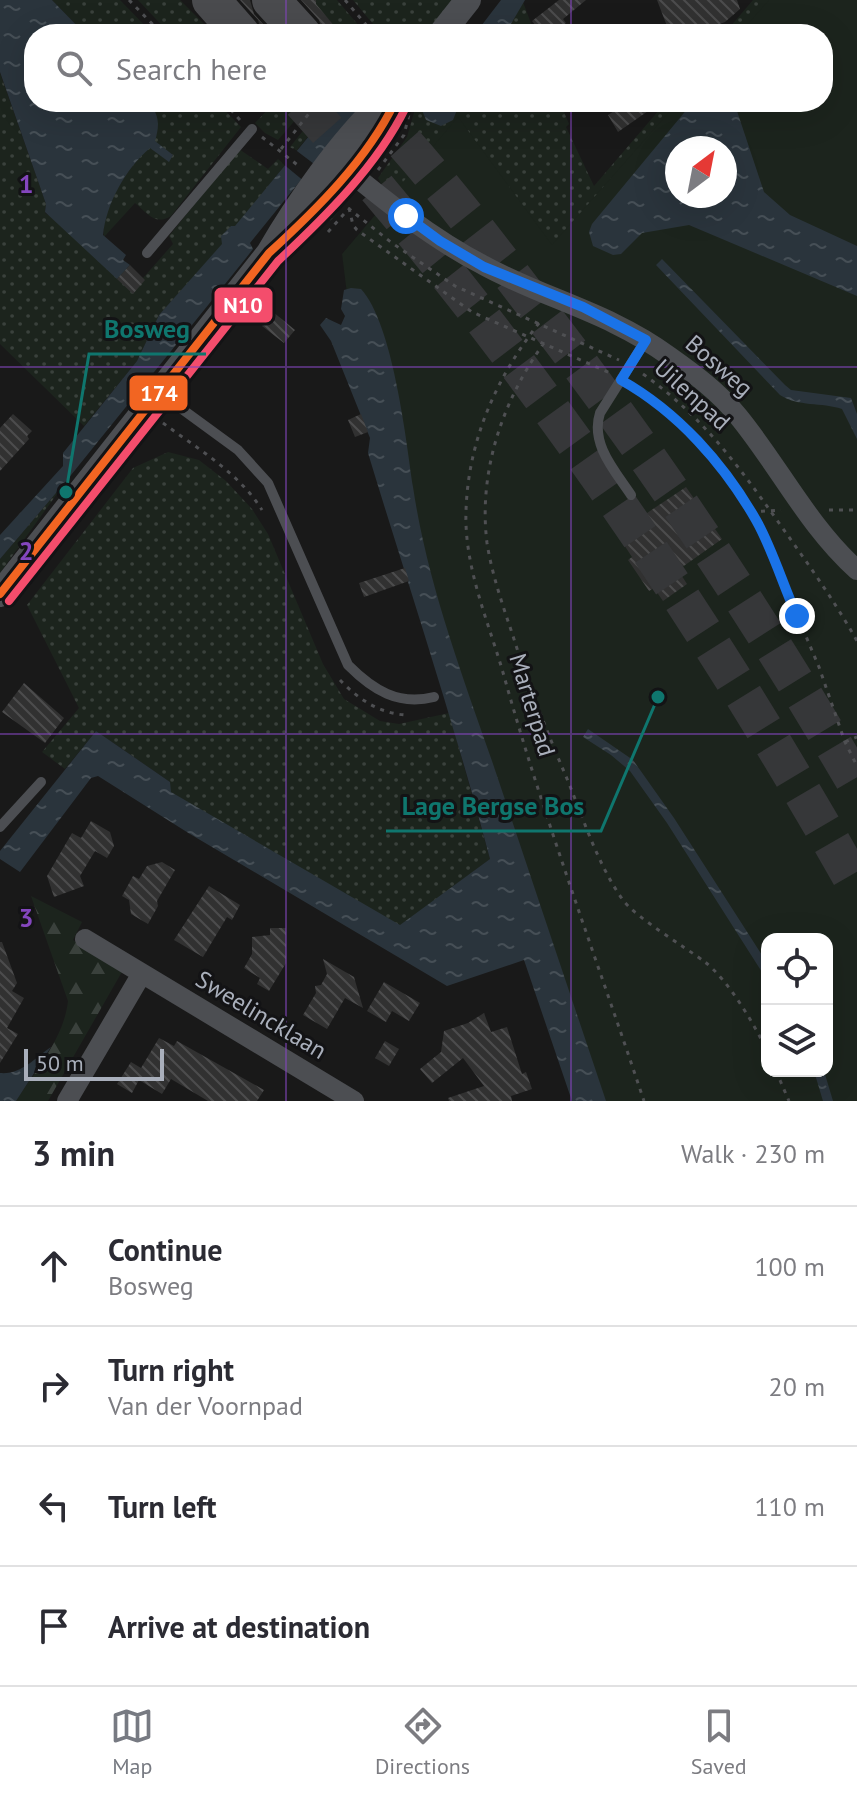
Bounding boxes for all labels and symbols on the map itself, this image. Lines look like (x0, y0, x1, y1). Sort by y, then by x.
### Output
north arrow (665, 136, 737, 208)
text: 1 (19, 167, 33, 200)
route start (388, 198, 424, 234)
line badge: N10 (213, 286, 274, 324)
text: N10 (223, 291, 263, 319)
callout: Bosweg (89, 304, 206, 354)
text: Bosweg (104, 312, 190, 345)
street label: Bosweg (679, 328, 759, 403)
street label: Uilenpad (648, 352, 737, 437)
line badge: 174 (128, 374, 189, 412)
text: 174 (140, 379, 178, 407)
text: 2 (19, 534, 33, 567)
route end (779, 598, 815, 634)
street label: Marterpad (502, 650, 563, 760)
callout: Lage Bergse Bos (386, 781, 601, 831)
text: Lage Bergse Bos (402, 789, 584, 822)
text: 3 (19, 901, 33, 934)
street label: Sweelincklaan (190, 963, 332, 1066)
scale bar (24, 1045, 164, 1081)

